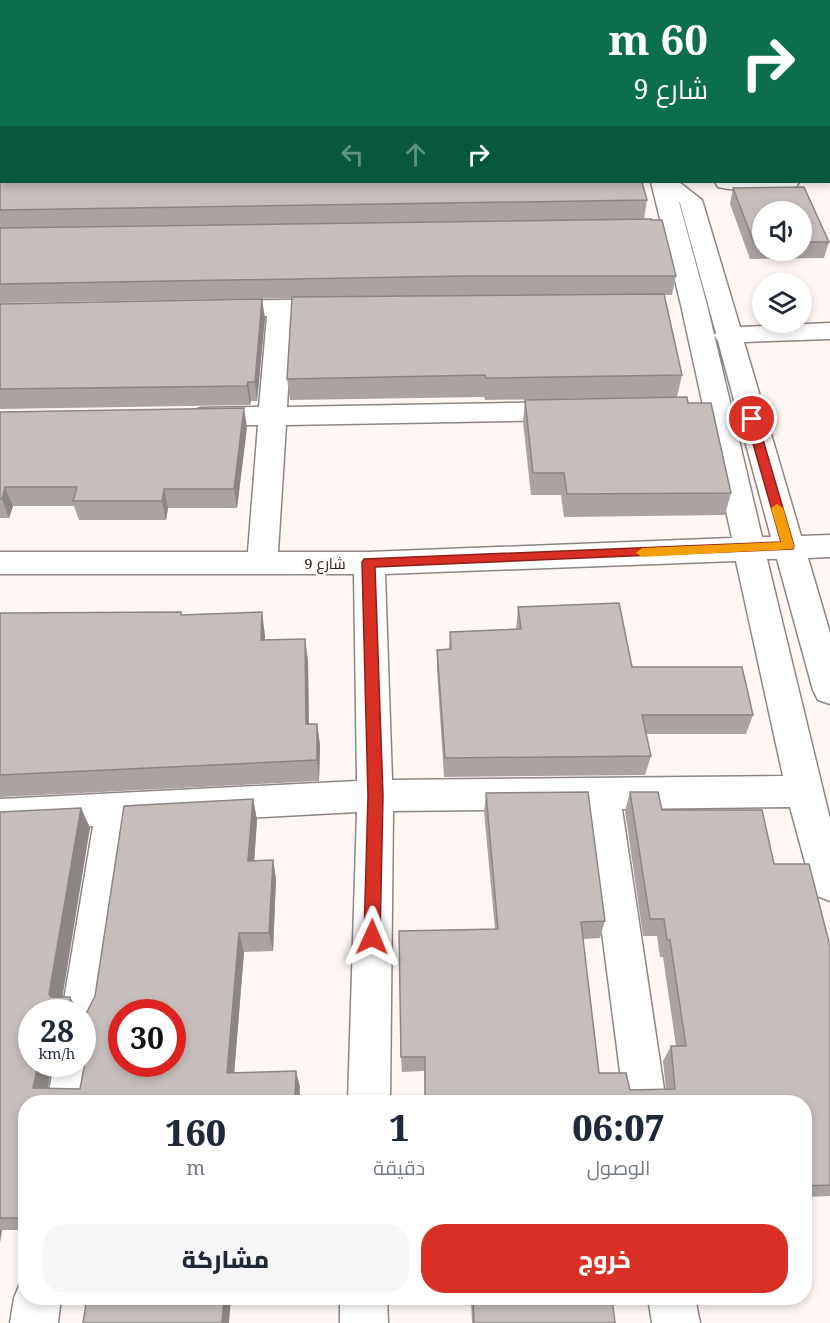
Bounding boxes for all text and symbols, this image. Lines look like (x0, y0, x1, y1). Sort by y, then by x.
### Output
text: 60 m (608, 10, 708, 67)
icon: right (729, 24, 807, 102)
text: شارع 9 (634, 70, 708, 107)
icon: left (336, 138, 369, 171)
icon: ahead (399, 138, 432, 171)
icon: right (462, 138, 495, 171)
map controls (752, 201, 812, 333)
button: sound (752, 201, 812, 261)
button: layers (752, 273, 812, 333)
pin (726, 393, 777, 444)
icon: arrive (735, 402, 768, 435)
street label: شارع 9 (304, 553, 346, 575)
position arrow (340, 905, 404, 969)
speed limit sign: 30 (108, 999, 186, 1077)
text: 28 (40, 1010, 74, 1051)
text: km/h (39, 1043, 75, 1063)
text: 1 (389, 1103, 409, 1152)
text: 06:07 (572, 1103, 665, 1152)
text: 160 (165, 1108, 226, 1157)
text: m (186, 1154, 205, 1181)
text: دقيقة (373, 1154, 425, 1181)
text: الوصول (587, 1154, 650, 1181)
button: مشاركة (42, 1224, 409, 1293)
button: خروج (421, 1224, 788, 1293)

